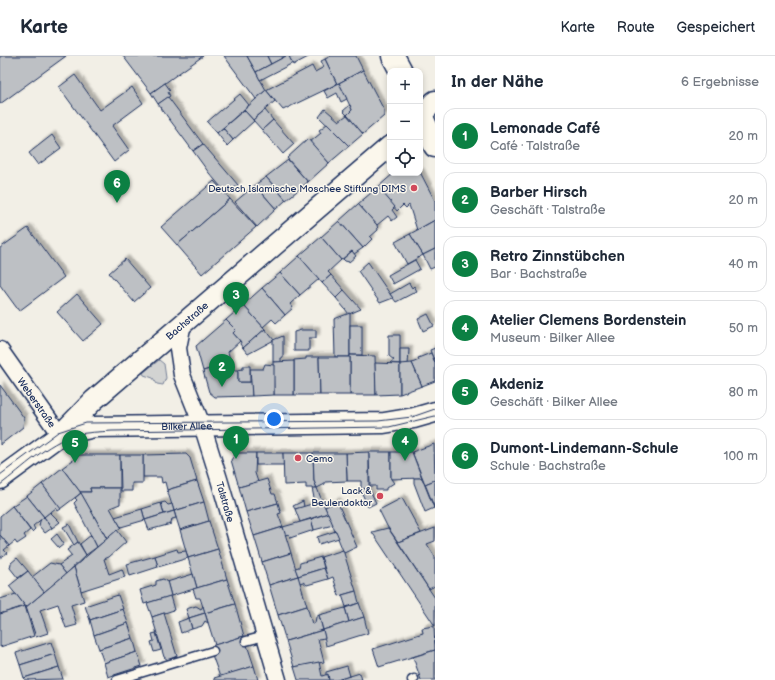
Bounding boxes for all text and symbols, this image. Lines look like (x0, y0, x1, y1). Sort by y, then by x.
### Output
text: Karte (20, 16, 68, 39)
text: Karte (561, 19, 595, 36)
text: Route (617, 19, 655, 36)
text: Gespeichert (677, 19, 755, 36)
map controls (387, 68, 423, 176)
button: + (387, 68, 423, 104)
text: In der Nähe (451, 72, 544, 92)
text: 6 Ergebnisse (681, 74, 759, 90)
button: − (387, 104, 423, 140)
text: Lemonade Café (490, 119, 600, 138)
text: 1 (462, 128, 468, 144)
text: 20 m (728, 128, 758, 144)
text: Café · Talstraße (490, 138, 580, 154)
button: locate (387, 140, 423, 176)
pin: 6 (104, 170, 130, 203)
place label: Deutsch Islamische Moschee Stiftung DIMS (208, 183, 406, 195)
marker: Deutsch Islamische Moschee Stiftung DIMS (409, 183, 419, 193)
text: Barber Hirsch (490, 183, 587, 202)
text: 2 (461, 192, 469, 208)
text: 20 m (728, 192, 758, 208)
text: Geschäft · Talstraße (490, 202, 605, 218)
text: Retro Zinnstübchen (490, 247, 625, 266)
text: 3 (461, 256, 469, 272)
text: 40 m (728, 256, 758, 272)
text: Bar · Bachstraße (490, 266, 587, 282)
pin: 3 (223, 282, 249, 315)
street label: Bachstraße (164, 300, 211, 343)
text: Atelier Clemens Bordenstein (490, 311, 686, 330)
text: 4 (461, 320, 469, 336)
text: 50 m (729, 320, 758, 336)
text: Museum · Bilker Allee (490, 330, 615, 346)
pin: 2 (209, 354, 235, 387)
text: Akdeniz (490, 375, 544, 394)
street label: Weberstraße (14, 376, 58, 430)
text: 5 (461, 384, 469, 400)
text: 80 m (729, 384, 758, 400)
text: Geschäft · Bilker Allee (490, 394, 618, 410)
your location (264, 409, 284, 429)
street label: Bilker Allee (161, 420, 212, 433)
pin: 1 (223, 426, 249, 459)
pin: 4 (392, 428, 418, 461)
pin: 5 (62, 430, 88, 463)
text: Dumont-Lindemann-Schule (490, 439, 678, 458)
text: 6 (461, 448, 469, 464)
text: 100 m (723, 448, 758, 464)
marker: Cemo (293, 453, 303, 463)
place label: Cemo (306, 453, 333, 465)
text: Schule · Bachstraße (490, 458, 606, 474)
street label: Talstraße (213, 480, 236, 524)
place label: Lack & Beulendoktor (311, 485, 372, 509)
marker: Lack & Beulendoktor (375, 491, 385, 501)

